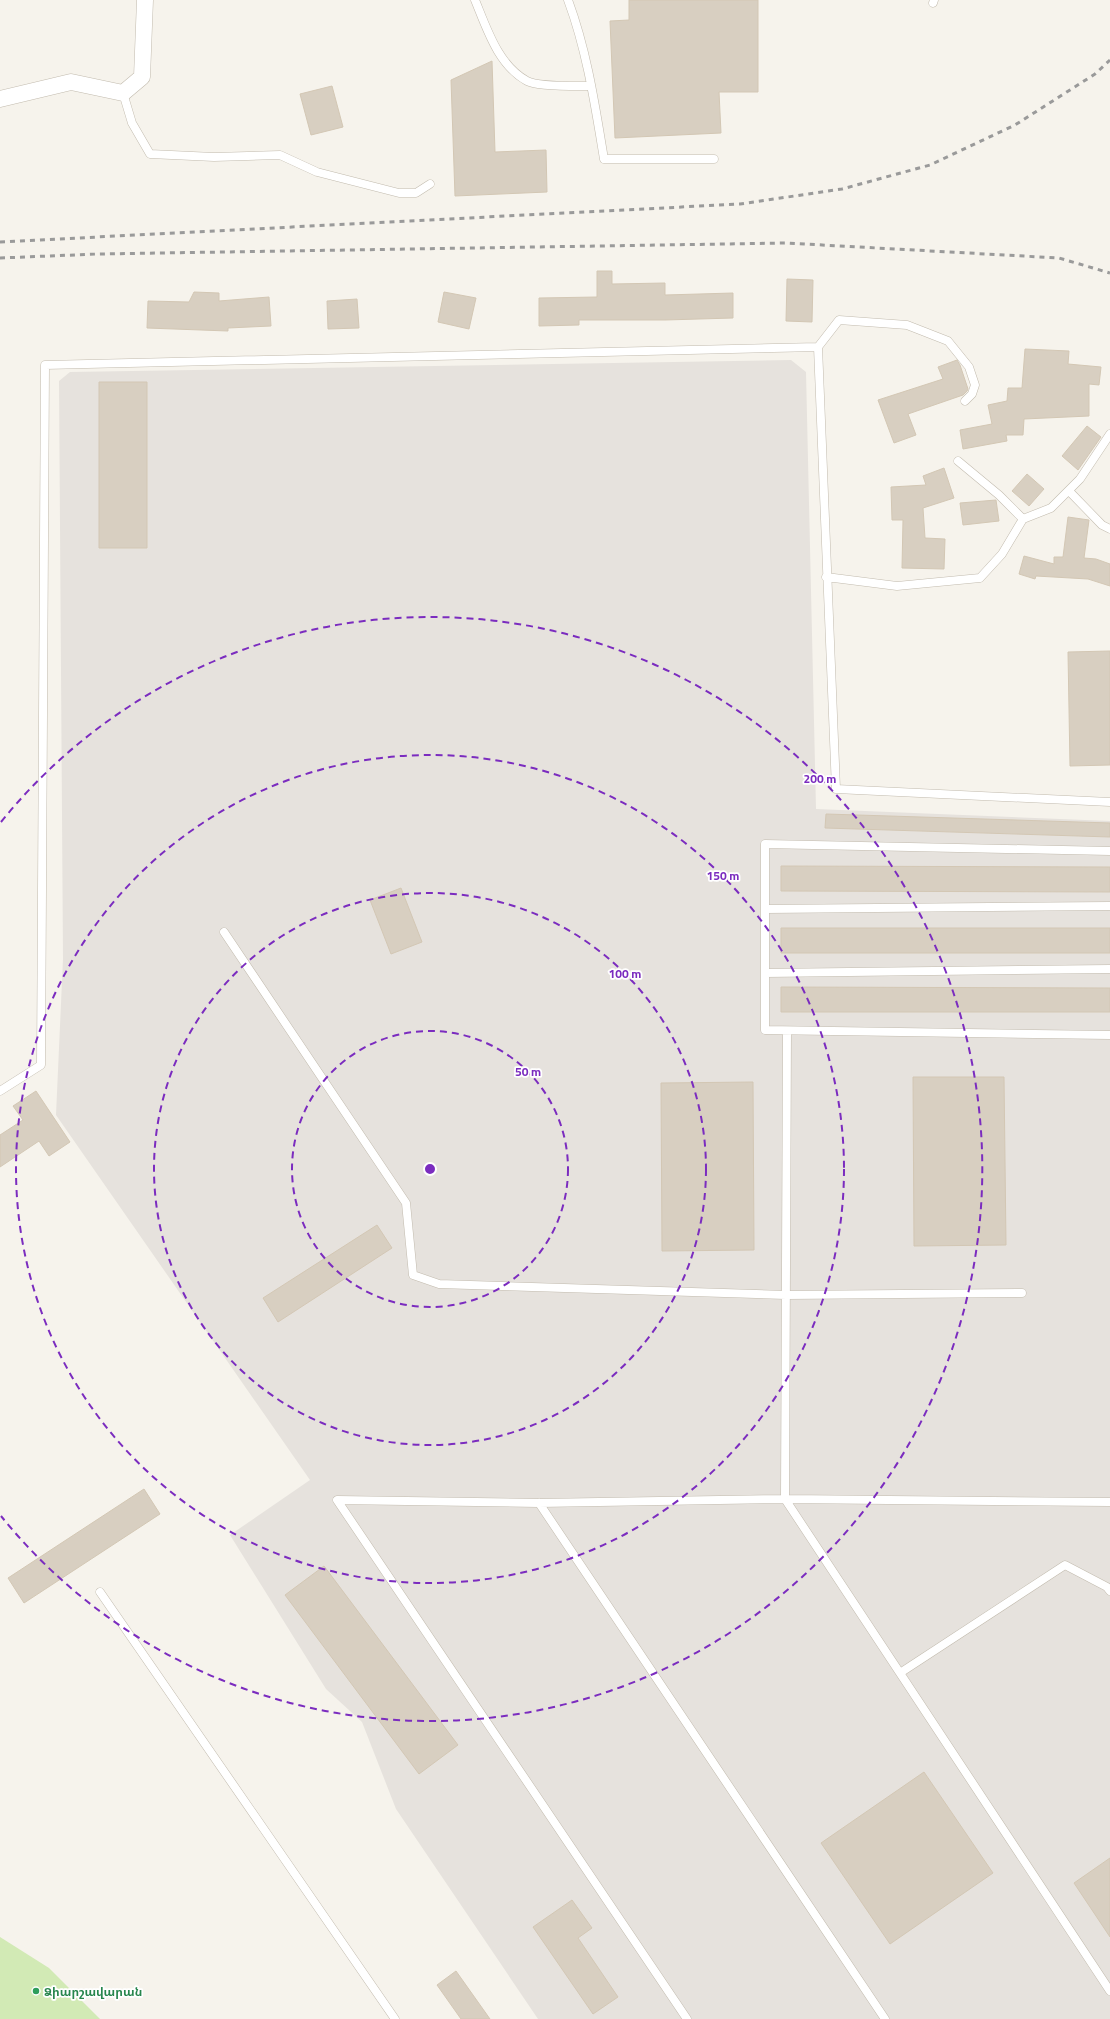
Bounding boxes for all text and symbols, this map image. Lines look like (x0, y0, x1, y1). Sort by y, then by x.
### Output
text: 200 m (804, 769, 836, 788)
text: 150 m (707, 866, 739, 885)
text: 100 m (609, 964, 641, 983)
text: 50 m (515, 1062, 541, 1081)
centre of rings (423, 1162, 437, 1176)
place label: Ձիարշավարան (44, 1982, 142, 2001)
marker: Ձիարշավարան (31, 1986, 41, 1996)

